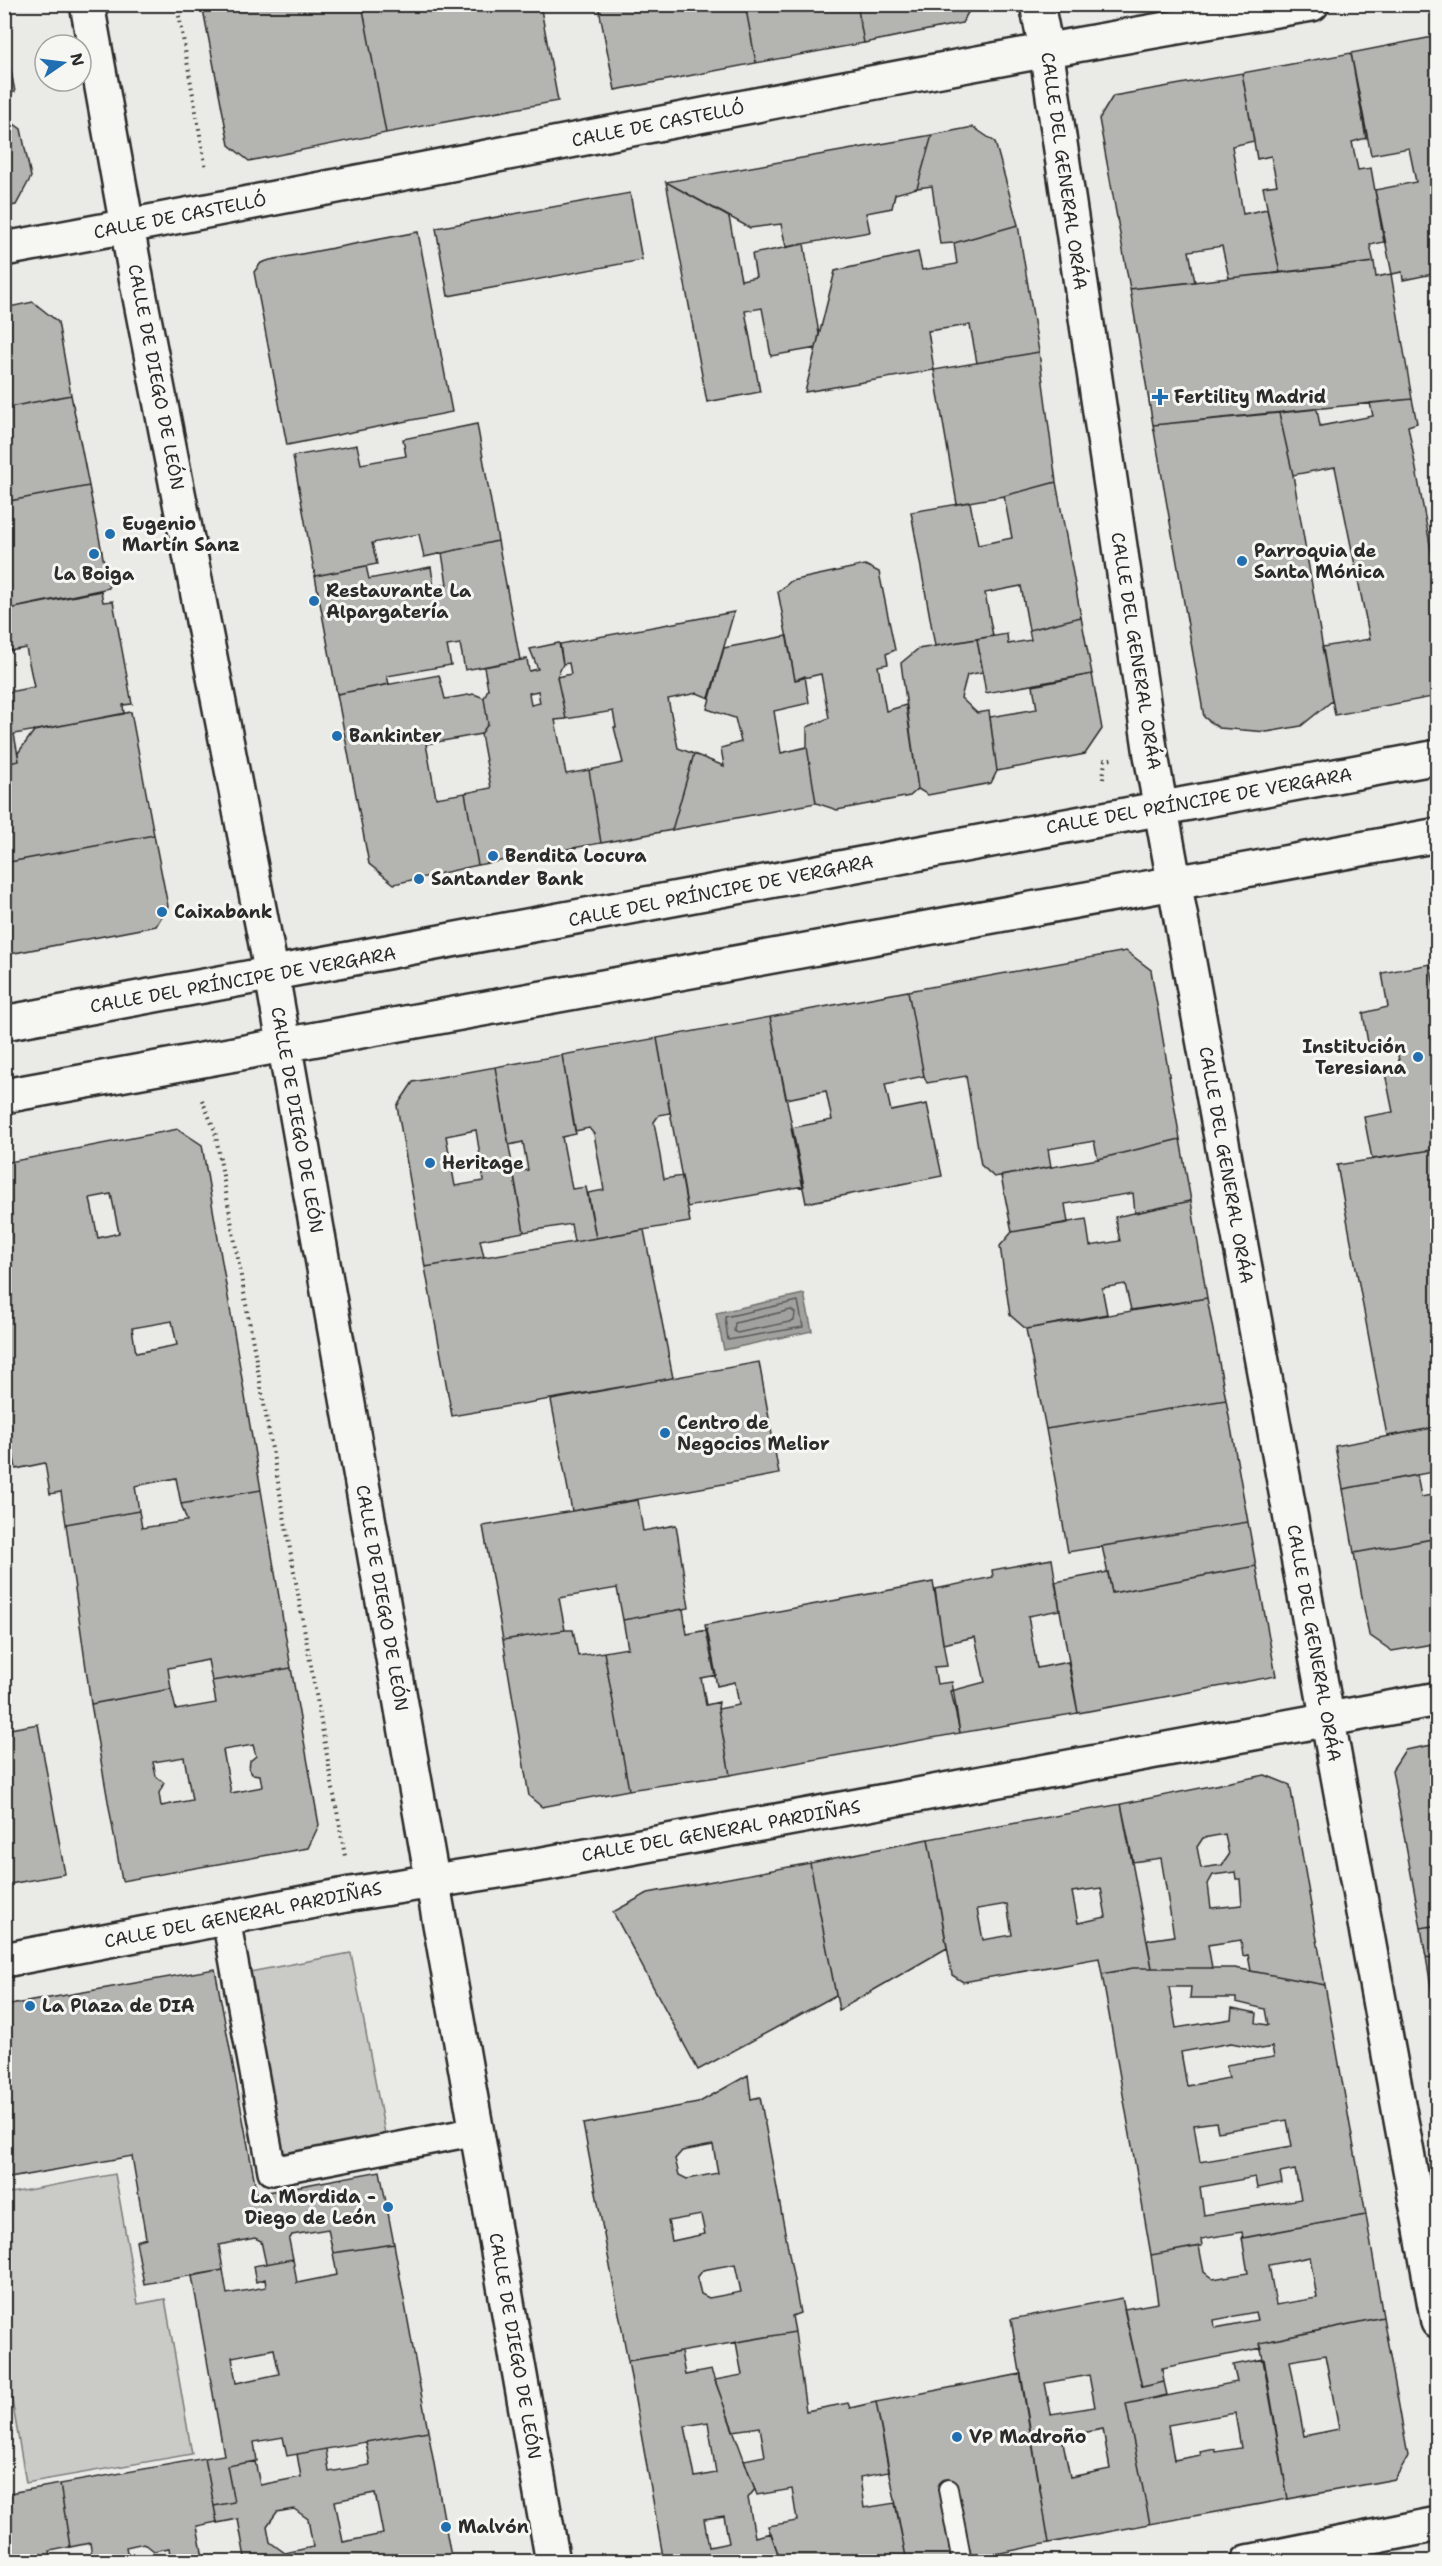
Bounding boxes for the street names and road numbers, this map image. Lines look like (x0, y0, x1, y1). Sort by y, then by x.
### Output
street label: CALLE DEL GENERAL ORÁA (1035, 50, 1093, 292)
street label: CALLE DE CASTELLÓ (570, 95, 746, 153)
street label: CALLE DE CASTELLÓ (92, 187, 268, 245)
street label: CALLE DE DIEGO DE LEÓN (122, 262, 190, 492)
street label: CALLE DEL GENERAL ORÁA (1105, 530, 1167, 772)
street label: CALLE DEL PRÍNCIPE DE VERGARA (1044, 762, 1354, 840)
street label: CALLE DEL PRÍNCIPE DE VERGARA (566, 850, 876, 932)
street label: CALLE DEL PRÍNCIPE DE VERGARA (88, 941, 398, 1019)
street label: CALLE DE DIEGO DE LEÓN (265, 1005, 329, 1235)
street label: CALLE DEL GENERAL ORÁA (1193, 1045, 1259, 1285)
street label: CALLE DE DIEGO DE LEÓN (350, 1483, 414, 1713)
street label: CALLE DEL GENERAL ORÁA (1281, 1523, 1347, 1763)
street label: CALLE DEL GENERAL PARDIÑAS (580, 1795, 862, 1867)
street label: CALLE DEL GENERAL PARDIÑAS (102, 1876, 384, 1954)
street label: CALLE DE DIEGO DE LEÓN (483, 2231, 547, 2461)

